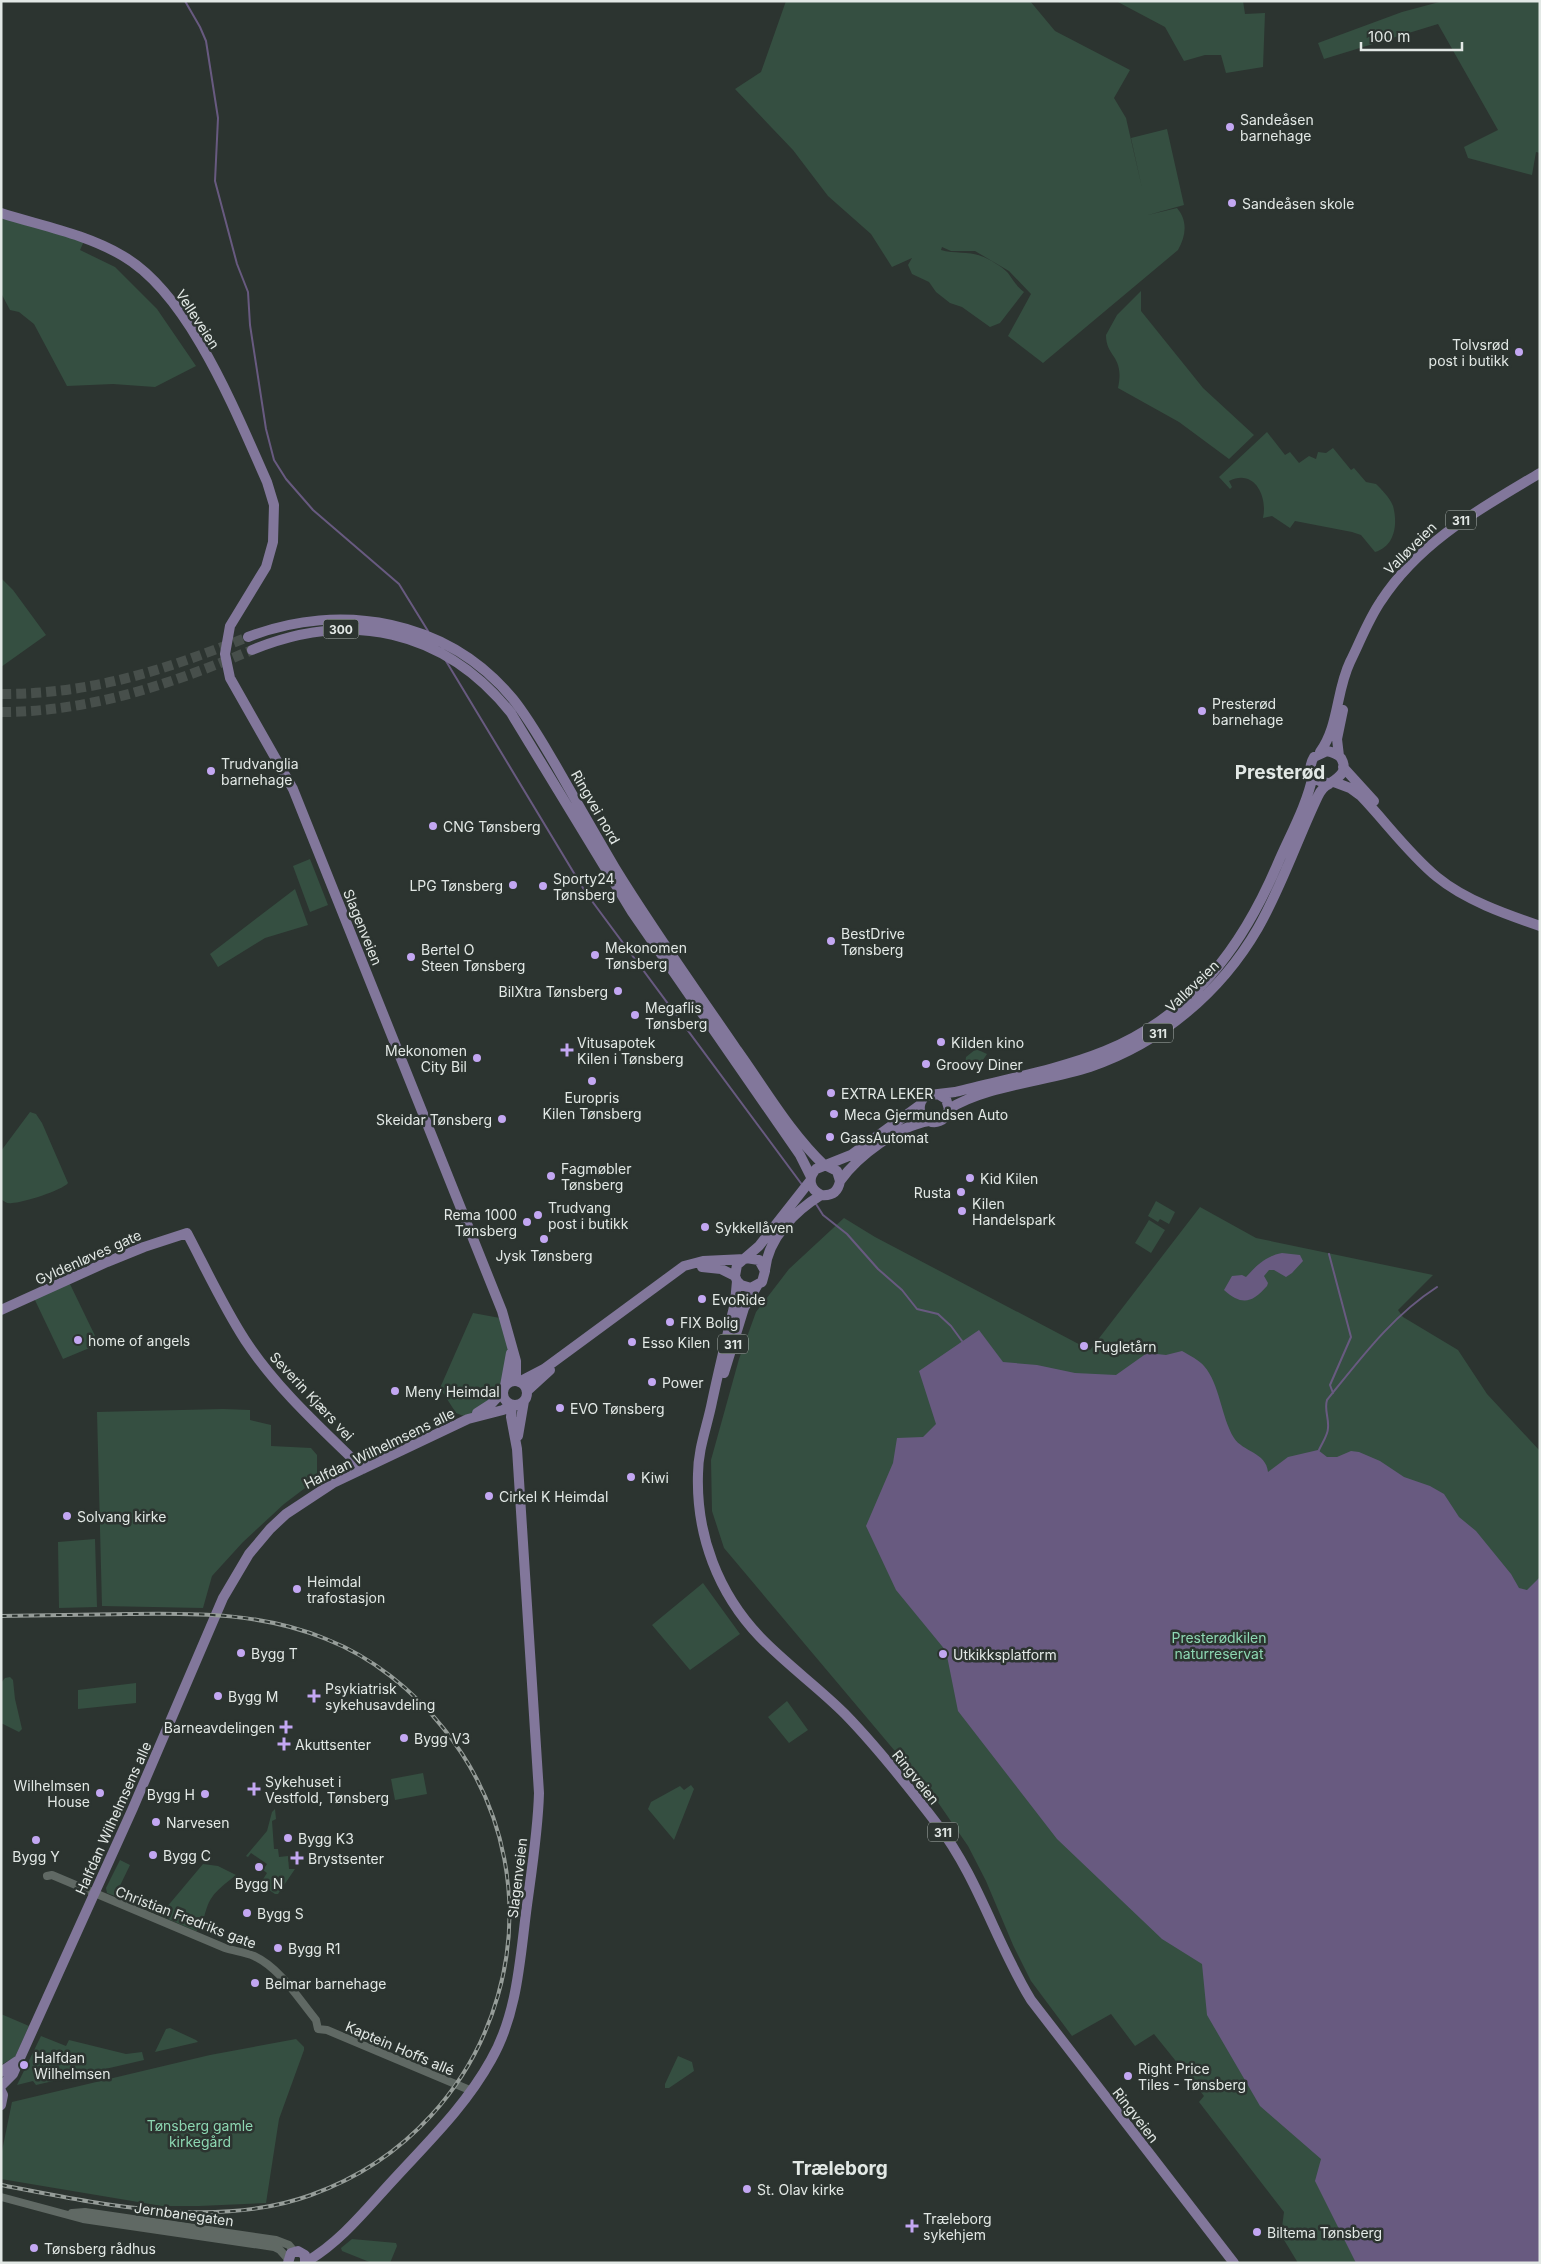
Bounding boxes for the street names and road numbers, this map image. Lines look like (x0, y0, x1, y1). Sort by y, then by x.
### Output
street label: Velleveien (173, 286, 223, 352)
road number: 311 (1446, 510, 1476, 530)
street label: Valløveien (1380, 518, 1440, 578)
road number: 300 (324, 620, 358, 638)
street label: Ringvei nord (568, 767, 624, 847)
street label: Slagenveien (340, 886, 386, 968)
street label: Valløveien (1162, 957, 1222, 1015)
road number: 311 (1143, 1024, 1173, 1042)
street label: Gyldenløves gate (32, 1226, 144, 1288)
road number: 311 (718, 1335, 748, 1354)
street label: Severin Kjærs vei (267, 1348, 357, 1444)
street label: Halfdan Wilhelmsens alle (301, 1404, 457, 1492)
street label: Halfdan Wilhelmsens alle (72, 1739, 154, 1897)
street label: Ringveien (889, 1746, 943, 1808)
road number: 311 (928, 1822, 958, 1841)
street label: Slagenveien (504, 1837, 530, 1919)
street label: Christian Fredriks gate (113, 1882, 259, 1952)
street label: Kaptein Hoffs allé (343, 2017, 457, 2079)
street label: Ringveien (1109, 2084, 1163, 2146)
street label: Jernbanegaten (133, 2199, 235, 2229)

